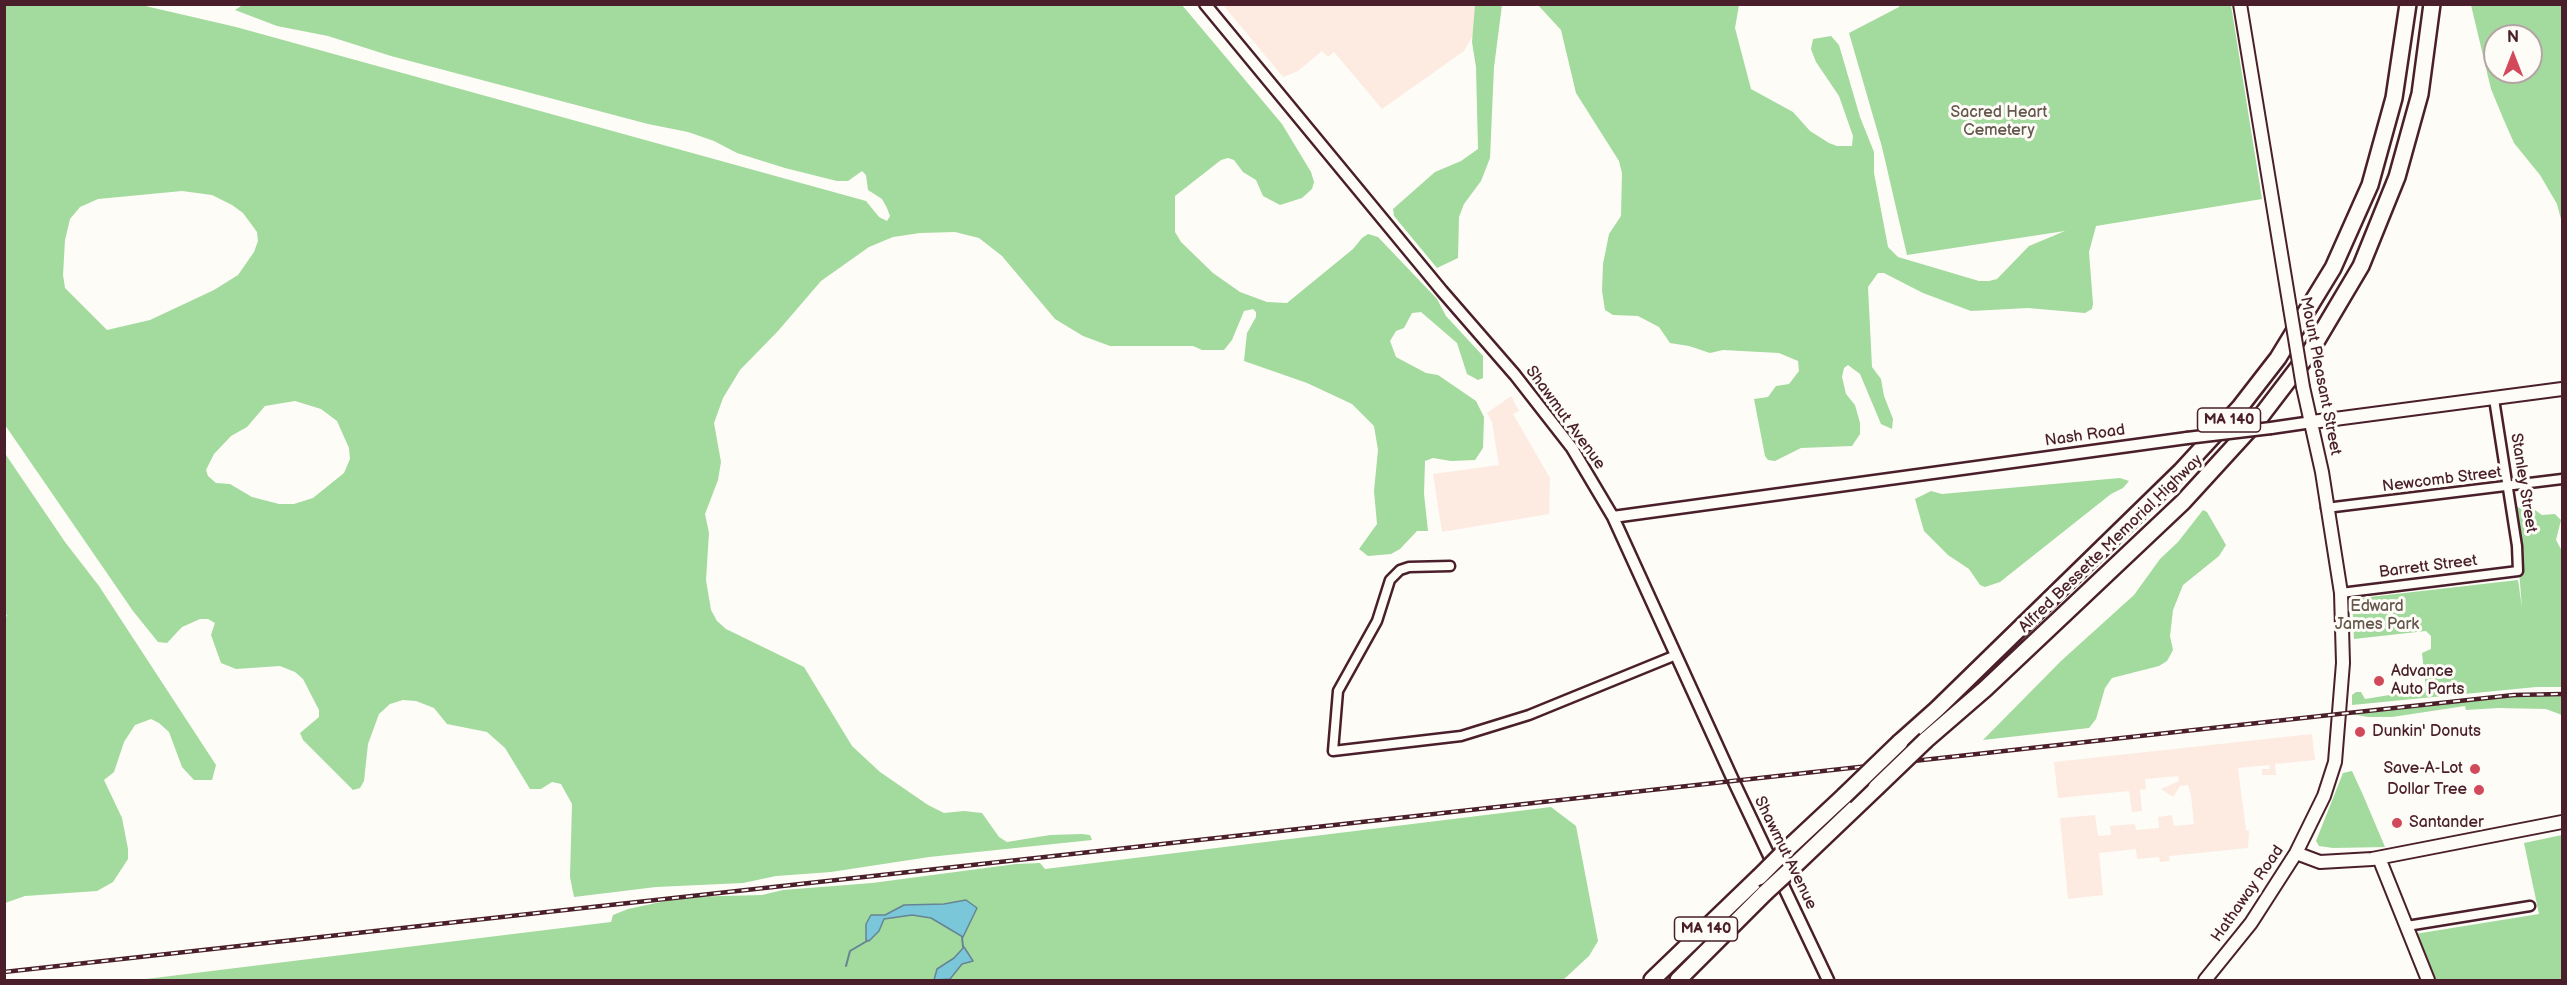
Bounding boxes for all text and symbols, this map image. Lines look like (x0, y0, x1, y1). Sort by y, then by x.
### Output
north arrow (2483, 24, 2543, 84)
text: N (2507, 28, 2519, 47)
park label: Sacred Heart Cemetery (1951, 103, 2047, 141)
street label: Mount Pleasant Street (2295, 295, 2345, 457)
street label: Shawmut Avenue (1521, 362, 1609, 474)
road number: MA 140 (2198, 408, 2260, 432)
street label: Nash Road (2044, 421, 2126, 451)
street label: Stanley Street (2506, 432, 2540, 534)
street label: Alfred Bessette Memorial Highway (2015, 451, 2207, 637)
street label: Newcomb Street (2381, 463, 2503, 497)
street label: Barrett Street (2378, 551, 2478, 583)
park label: Edward James Park (2335, 597, 2419, 635)
place label: Advance Auto Parts (2391, 662, 2464, 700)
marker: Advance Auto Parts (2372, 674, 2386, 688)
place label: Dunkin' Donuts (2372, 722, 2481, 742)
marker: Dunkin' Donuts (2353, 725, 2367, 739)
place label: Save-A-Lot (2383, 759, 2463, 779)
marker: Save-A-Lot (2468, 762, 2482, 776)
place label: Dollar Tree (2387, 780, 2467, 800)
marker: Dollar Tree (2472, 783, 2486, 797)
street label: Shawmut Avenue (1749, 793, 1821, 913)
place label: Santander (2409, 813, 2484, 833)
marker: Santander (2390, 816, 2404, 830)
street label: Hathaway Road (2208, 842, 2288, 946)
road number: MA 140 (1674, 917, 1738, 941)

